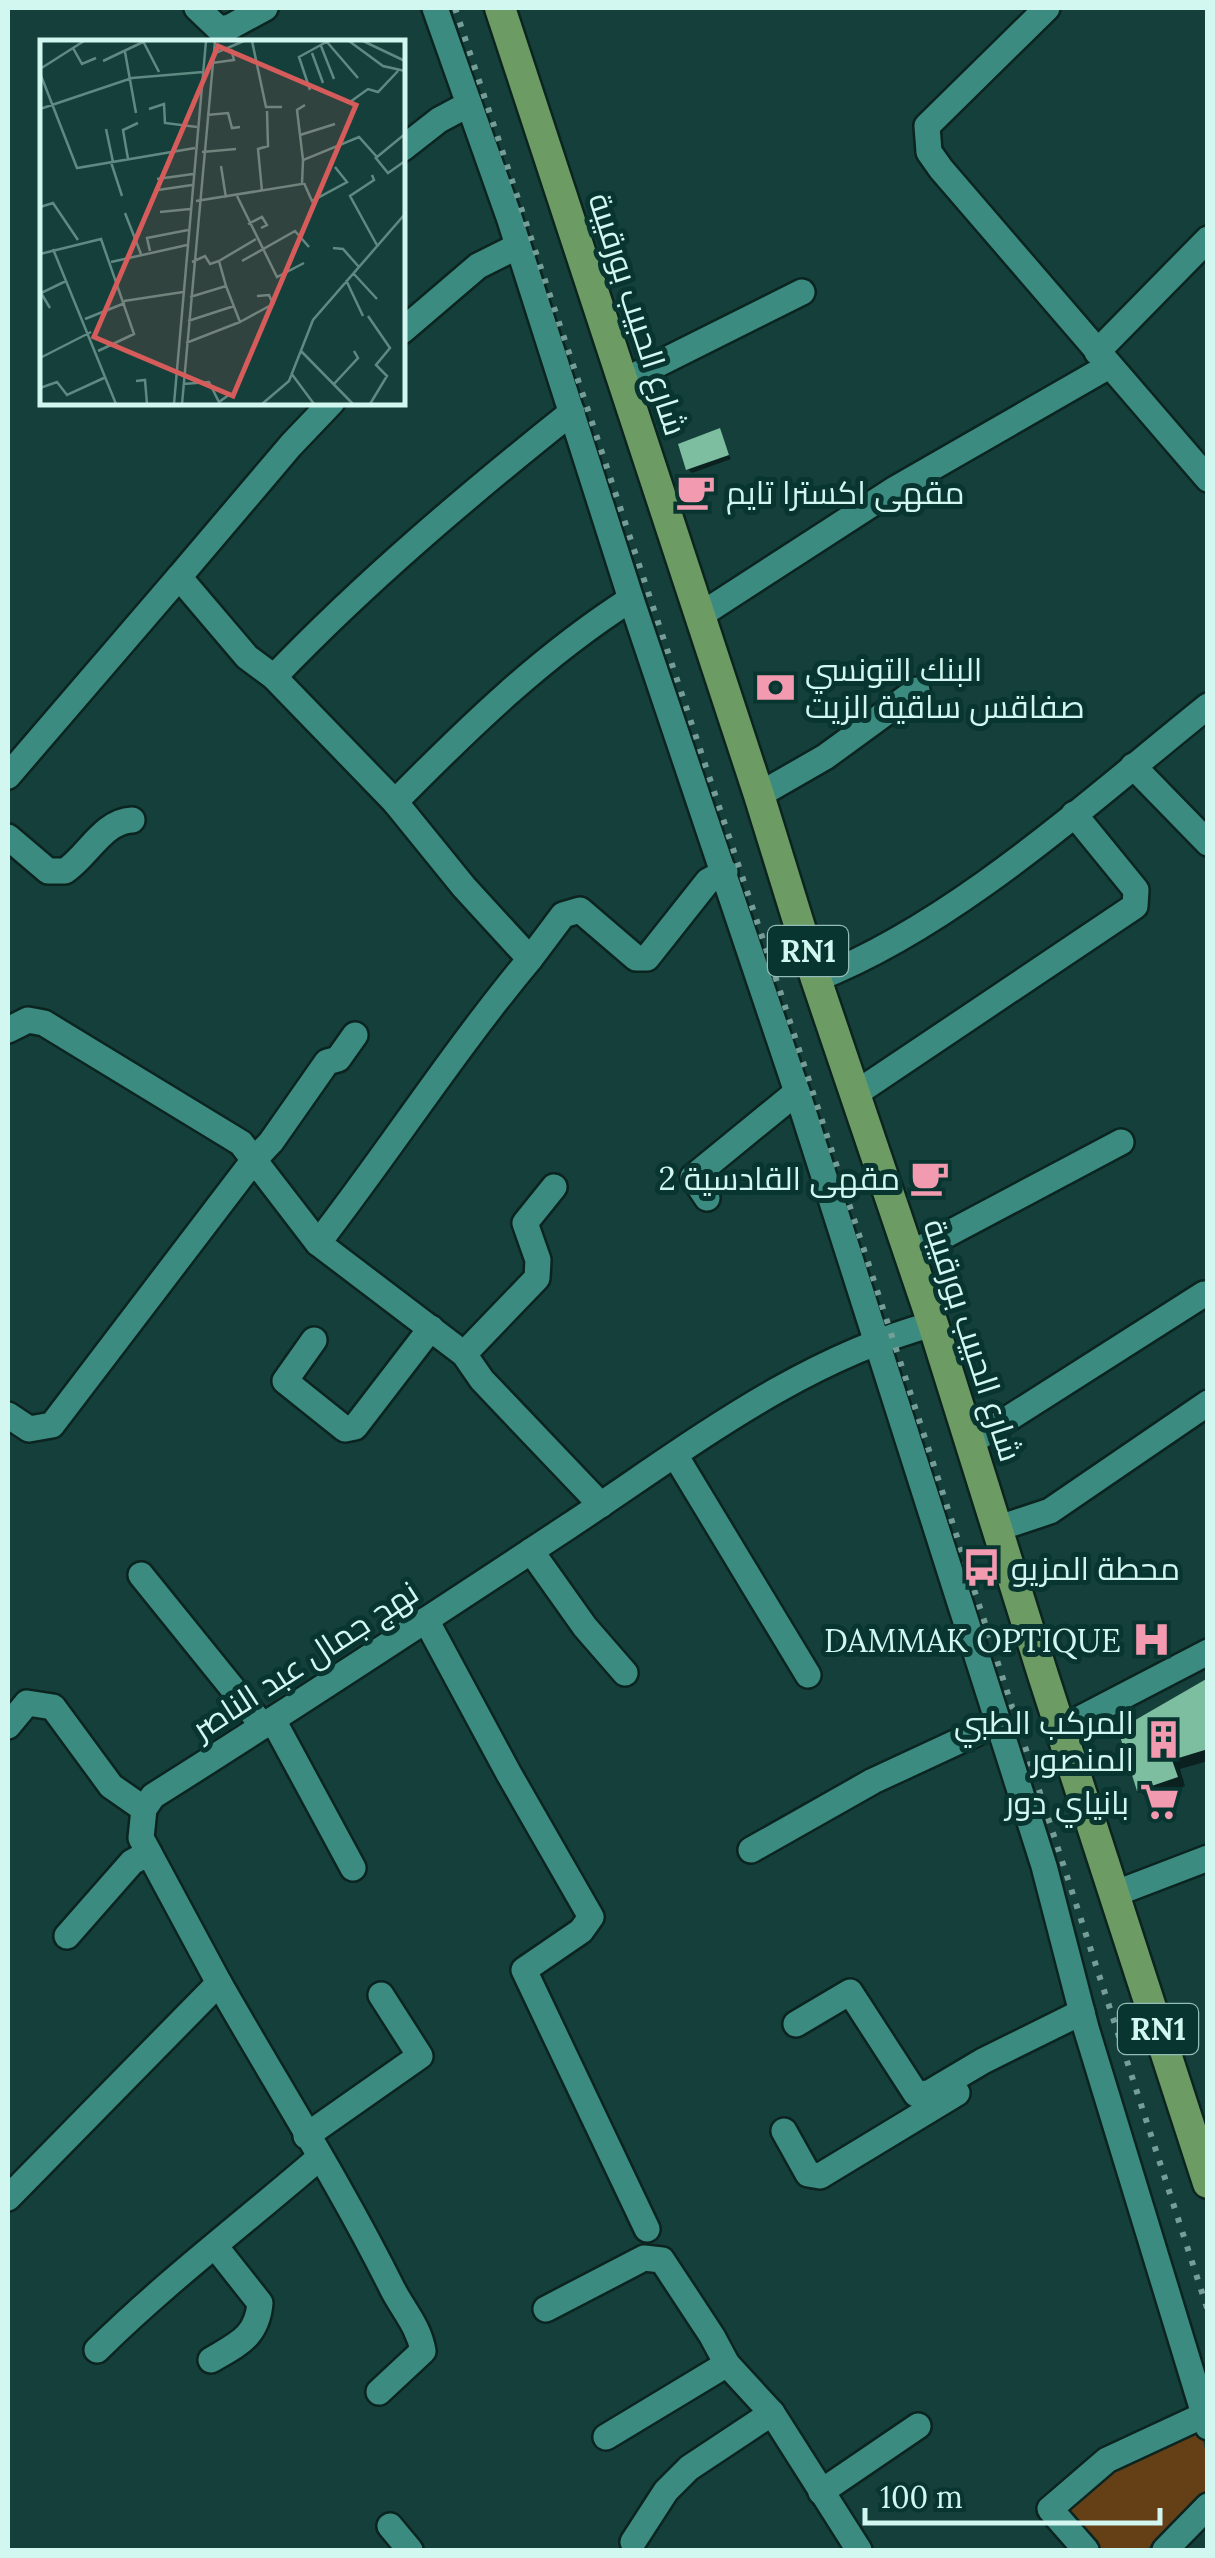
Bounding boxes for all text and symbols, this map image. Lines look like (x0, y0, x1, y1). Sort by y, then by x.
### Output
inset map (40, 40, 405, 405)
street label: شارع الحبيب بورقيبة (578, 188, 697, 441)
cafe icon: مقهى اكسترا تايم (675, 471, 717, 513)
place label: مقهى اكسترا تايم (726, 472, 965, 515)
place label: البنك التونسي صفاقس ساقية الزيت (805, 649, 1085, 727)
bank icon: البنك التونسي صفاقس ساقية الزيت (754, 666, 796, 708)
road number: RN1 (768, 926, 848, 976)
cafe icon: مقهى القادسية 2 (909, 1157, 951, 1199)
place label: مقهى القادسية 2 (658, 1158, 900, 1199)
street label: شارع الحبيب بورقيبة (913, 1214, 1032, 1467)
bus stop icon: محطة المزيو (960, 1547, 1002, 1589)
place label: محطة المزيو (1011, 1548, 1180, 1589)
street label: نهج جمال عبد الناصر (182, 1572, 427, 1751)
hospital icon: DAMMAK OPTIQUE (1130, 1619, 1172, 1661)
place label: DAMMAK OPTIQUE (824, 1620, 1121, 1661)
place label: المركب الطبي المنصور (954, 1702, 1134, 1780)
building icon: المركب الطبي المنصور (1143, 1719, 1185, 1761)
supermarket icon: بانياي دور (1138, 1781, 1180, 1823)
place label: بانياي دور (1003, 1782, 1129, 1828)
road number: RN1 (1118, 2004, 1198, 2054)
scale bar (865, 2463, 1160, 2525)
text: 100 m (880, 2478, 963, 2516)

